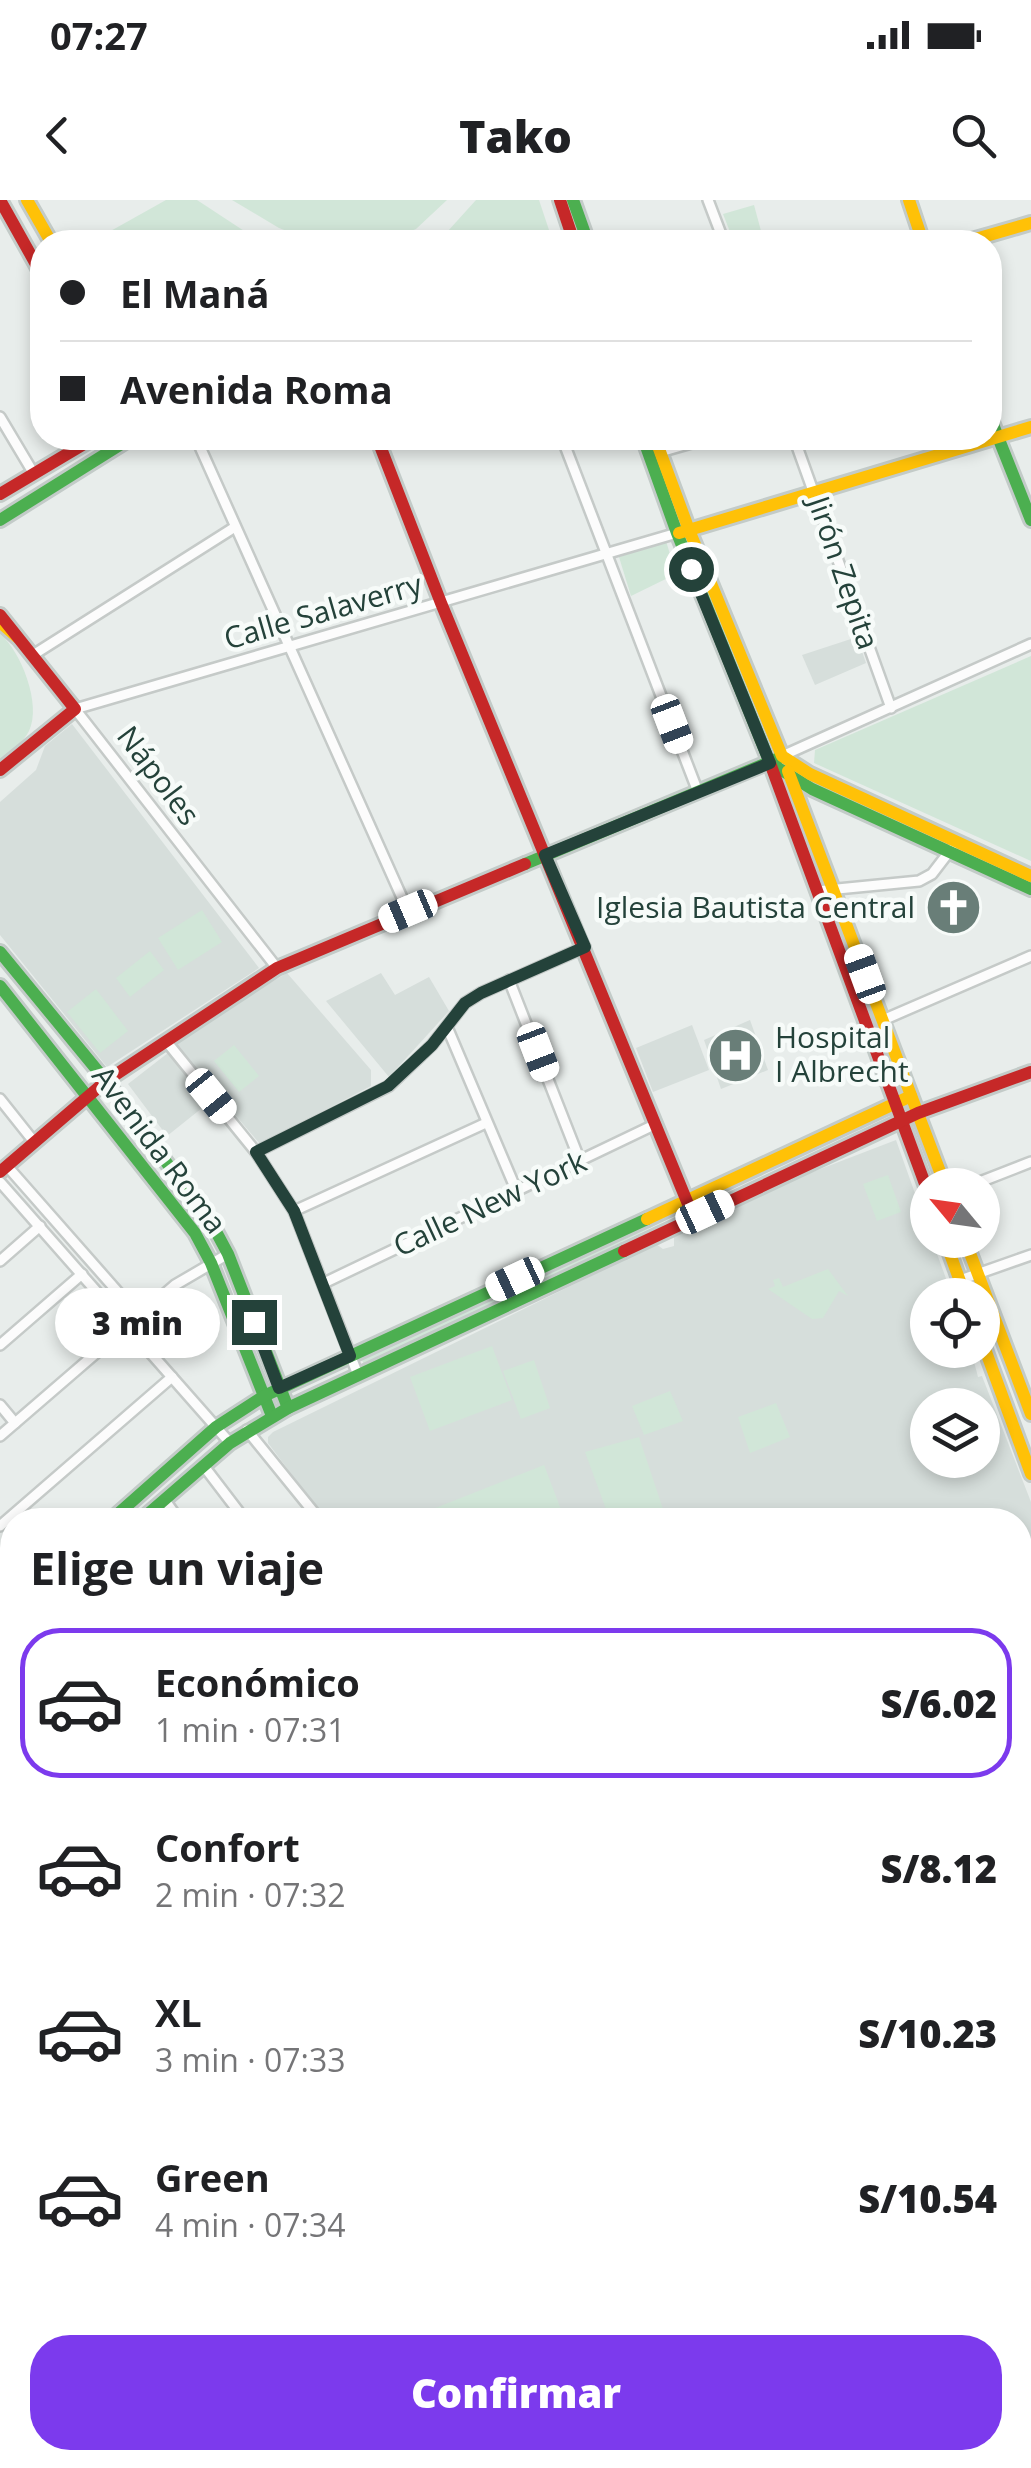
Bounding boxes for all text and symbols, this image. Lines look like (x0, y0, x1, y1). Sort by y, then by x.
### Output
text: 07:27 (50, 9, 148, 61)
text: Tako (459, 105, 572, 166)
icon: back (30, 108, 85, 163)
icon: search (946, 108, 1001, 163)
text: El Maná (120, 267, 269, 319)
text: Avenida Roma (120, 363, 393, 415)
street label: Jirón Zepita (798, 488, 890, 655)
route start (669, 547, 714, 592)
street label: Calle Salaverry (219, 562, 427, 658)
car (647, 691, 697, 757)
street label: Nápoles (108, 717, 210, 833)
church icon: Iglesia Bautista Central (924, 878, 984, 938)
car (375, 885, 441, 937)
place label: Iglesia Bautista Central (596, 886, 915, 927)
car (841, 941, 889, 1007)
place label: Hospital I Albrecht (775, 1016, 909, 1091)
car (513, 1019, 563, 1085)
hospital icon: Hospital I Albrecht (706, 1025, 766, 1085)
street label: Avenida Roma (83, 1057, 237, 1242)
car (180, 1063, 242, 1129)
street label: Calle New York (386, 1140, 593, 1265)
north arrow (910, 1168, 1000, 1258)
map controls (910, 1168, 1000, 1478)
car (671, 1186, 739, 1238)
car (481, 1253, 549, 1305)
button: locate (910, 1278, 1000, 1368)
callout: 3 min (54, 1287, 219, 1357)
route end (232, 1300, 277, 1345)
text: 3 min (92, 1301, 183, 1344)
button: layers (910, 1388, 1000, 1478)
text: Elige un viaje (30, 1537, 324, 1598)
text: Económico (155, 1656, 360, 1708)
icon: car (35, 1658, 125, 1748)
text: S/6.02 (880, 1677, 997, 1729)
text: 1 min · 07:31 (155, 1708, 346, 1751)
text: Confort (155, 1821, 300, 1873)
icon: car (35, 1823, 125, 1913)
text: S/8.12 (880, 1842, 997, 1894)
text: 2 min · 07:32 (155, 1873, 346, 1916)
text: XL (155, 1986, 202, 2038)
icon: car (35, 1988, 125, 2078)
text: S/10.23 (858, 2007, 997, 2059)
text: 3 min · 07:33 (155, 2038, 346, 2081)
text: Green (155, 2151, 270, 2203)
icon: car (35, 2153, 125, 2243)
text: S/10.54 (858, 2172, 997, 2224)
text: 4 min · 07:34 (155, 2203, 346, 2246)
button: Confirmar (30, 2335, 1002, 2450)

